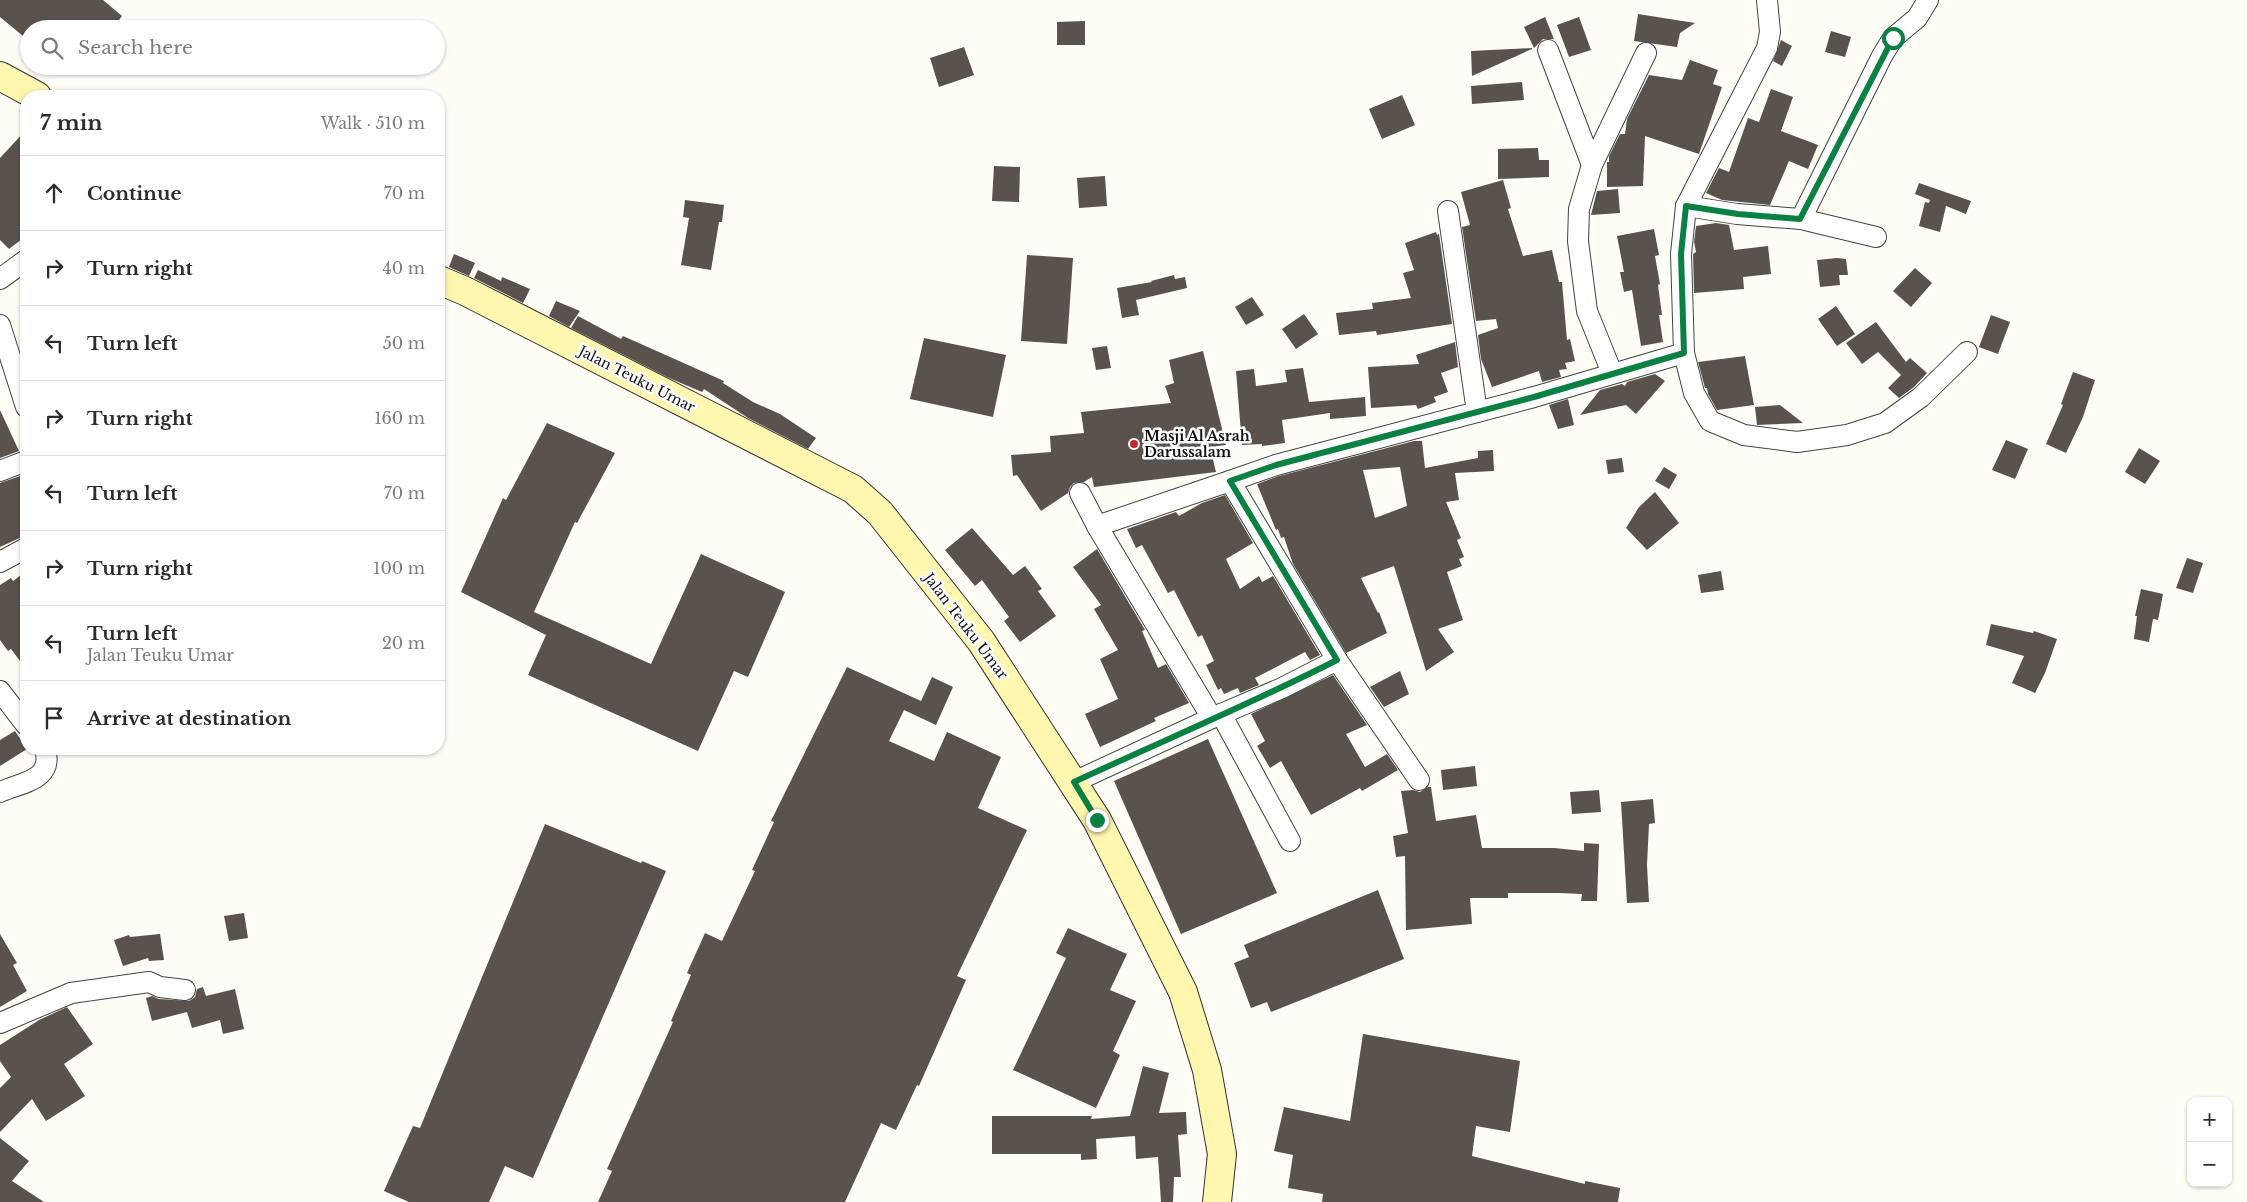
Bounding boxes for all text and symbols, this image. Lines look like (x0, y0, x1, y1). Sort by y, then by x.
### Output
search box (20, 20, 445, 75)
route start (1882, 27, 1905, 50)
icon: search (38, 34, 66, 62)
text: Search here (78, 36, 193, 59)
text: 7 min (40, 110, 103, 136)
text: Walk · 510 m (321, 113, 425, 133)
icon: ahead (40, 179, 68, 207)
text: Continue (87, 182, 182, 205)
text: 70 m (384, 183, 425, 203)
icon: right (40, 254, 68, 282)
text: Turn right (87, 257, 193, 280)
text: 40 m (382, 258, 425, 278)
icon: left (40, 329, 68, 357)
text: Turn left (87, 332, 178, 355)
text: 50 m (383, 333, 425, 353)
street label: Jalan Teuku Umar (574, 341, 699, 416)
icon: right (40, 404, 68, 432)
text: Turn right (87, 407, 193, 430)
text: 160 m (374, 408, 425, 428)
place label: Masji Al Asrah Darussalam (1144, 427, 1250, 461)
marker: Masji Al Asrah Darussalam (1128, 438, 1140, 450)
icon: left (40, 479, 68, 507)
text: Turn left (87, 482, 178, 505)
text: 70 m (384, 483, 425, 503)
icon: right (40, 554, 68, 582)
text: Turn right (87, 557, 193, 580)
text: 100 m (373, 558, 425, 578)
street label: Jalan Teuku Umar (919, 568, 1012, 683)
text: Turn left (87, 622, 178, 645)
icon: left (40, 629, 68, 657)
text: 20 m (382, 633, 425, 653)
text: Jalan Teuku Umar (87, 645, 234, 665)
icon: arrive (40, 704, 68, 732)
text: Arrive at destination (87, 707, 291, 730)
route end (1086, 809, 1109, 832)
map controls (2187, 1097, 2232, 1187)
button: + (2187, 1097, 2232, 1142)
button: − (2187, 1142, 2232, 1187)

